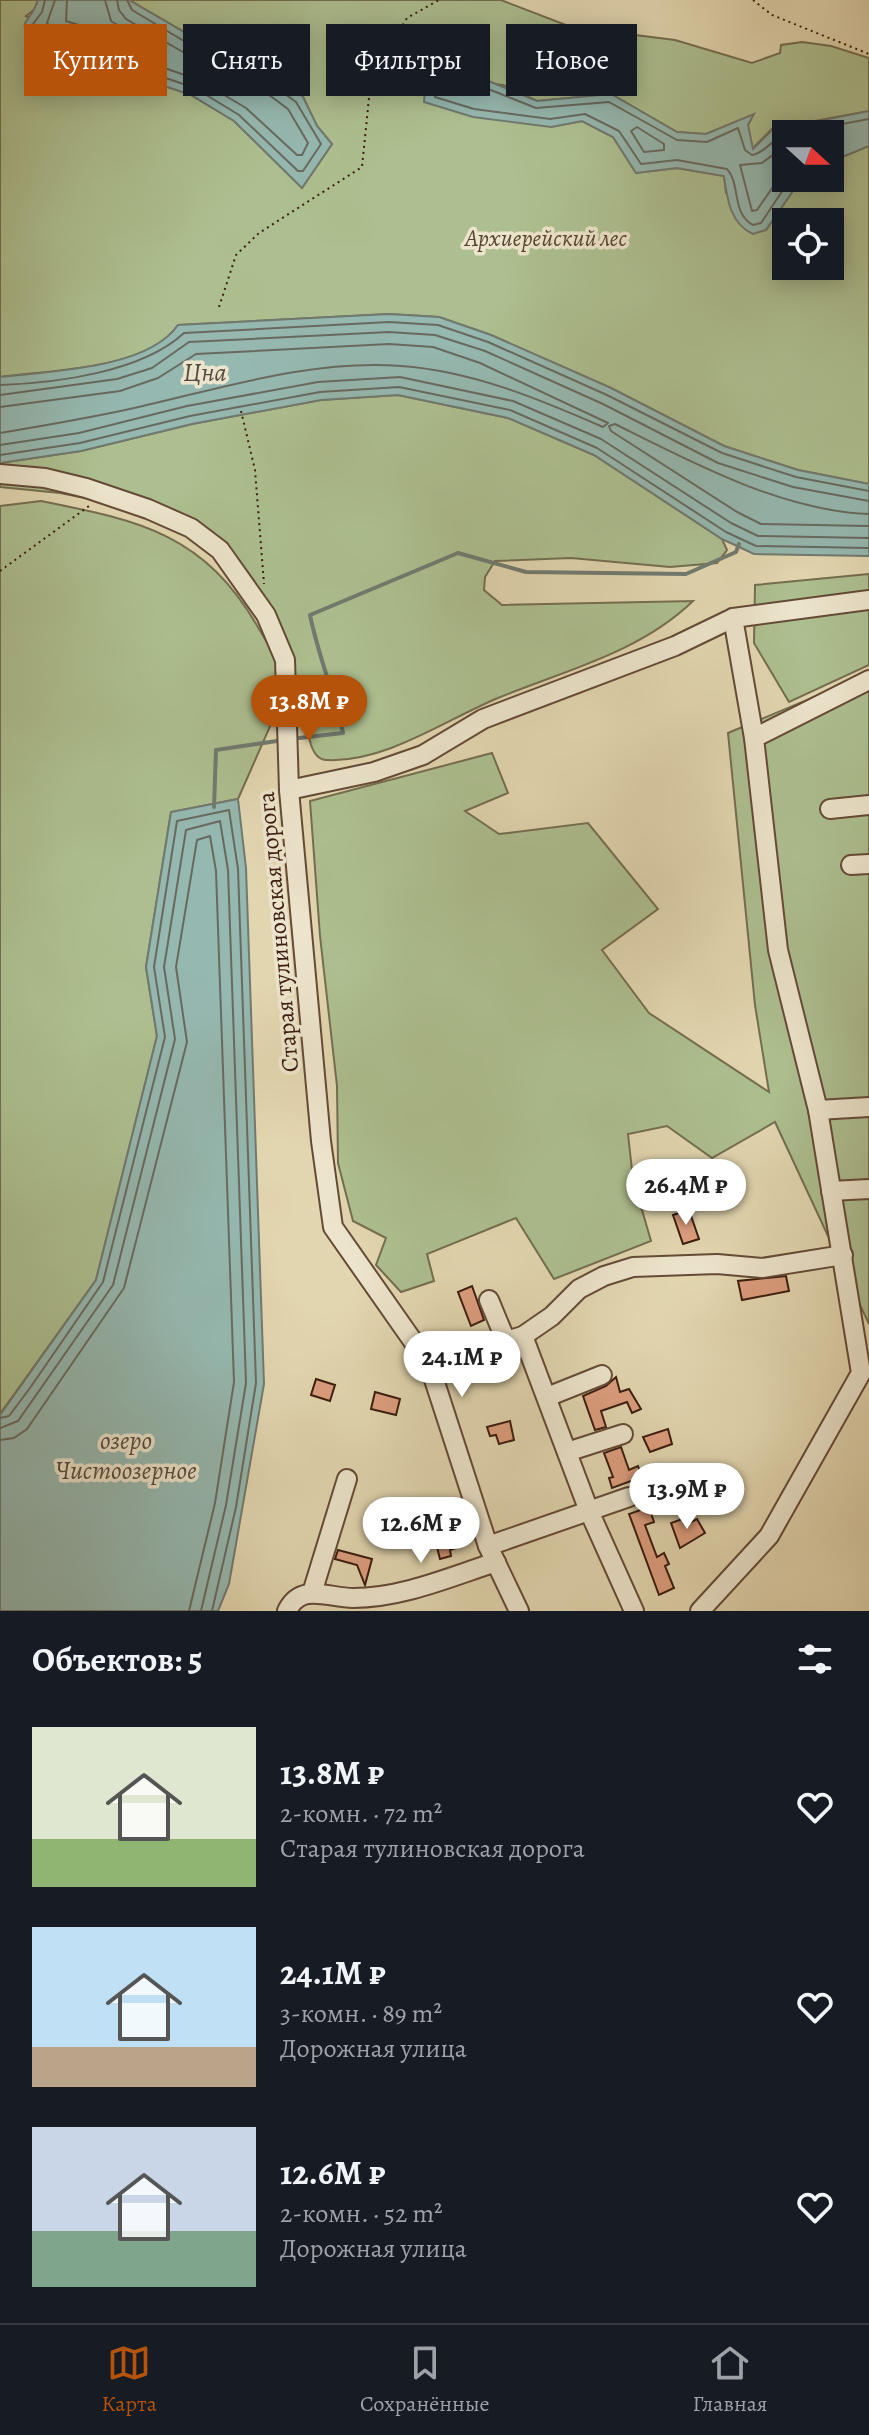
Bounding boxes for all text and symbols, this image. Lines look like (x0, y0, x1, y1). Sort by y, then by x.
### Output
chip: Купить (24, 24, 167, 96)
chip: Снять (183, 24, 310, 96)
chip: Фильтры (326, 24, 490, 96)
chip: Новое (506, 24, 637, 96)
north arrow (772, 120, 844, 192)
map controls (772, 120, 844, 280)
button: locate (772, 208, 844, 280)
park label: Архиерейский лес (463, 222, 628, 254)
water label: Цна (183, 355, 227, 390)
pin: 13.8M ₽ (235, 675, 383, 743)
text: 13.8M ₽ (269, 683, 349, 718)
street label: Старая тулиновская дорога (250, 790, 306, 1074)
pin: 26.4M ₽ (612, 1159, 760, 1227)
text: 26.4M ₽ (644, 1167, 728, 1202)
pin: 24.1M ₽ (388, 1331, 536, 1399)
text: 24.1M ₽ (422, 1339, 502, 1374)
water label: озеро Чистоозерное (55, 1423, 197, 1488)
pin: 13.9M ₽ (613, 1463, 761, 1531)
text: 13.9M ₽ (647, 1471, 727, 1506)
pin: 12.6M ₽ (347, 1497, 495, 1565)
text: 12.6M ₽ (381, 1505, 461, 1540)
text: Объектов: 5 (32, 1636, 203, 1683)
icon: filters (793, 1637, 837, 1681)
text: 13.8M ₽ (280, 1749, 384, 1796)
icon: home (96, 1759, 192, 1855)
icon: heart (793, 1785, 837, 1829)
text: 2-комн. · 72 m² (280, 1796, 442, 1831)
text: Старая тулиновская дорога (280, 1831, 585, 1866)
text: 24.1M ₽ (280, 1949, 386, 1996)
icon: home (96, 1959, 192, 2055)
icon: heart (793, 1985, 837, 2029)
text: 3-комн. · 89 m² (280, 1996, 442, 2031)
text: Дорожная улица (280, 2031, 467, 2066)
text: 12.6M ₽ (280, 2149, 386, 2196)
icon: home (96, 2159, 192, 2255)
icon: heart (793, 2185, 837, 2229)
text: 2-комн. · 52 m² (280, 2196, 443, 2231)
text: Дорожная улица (280, 2231, 467, 2266)
tab: Карта (101, 2341, 157, 2419)
tab: Сохранённые (360, 2341, 490, 2419)
tab: Главная (693, 2341, 767, 2419)

